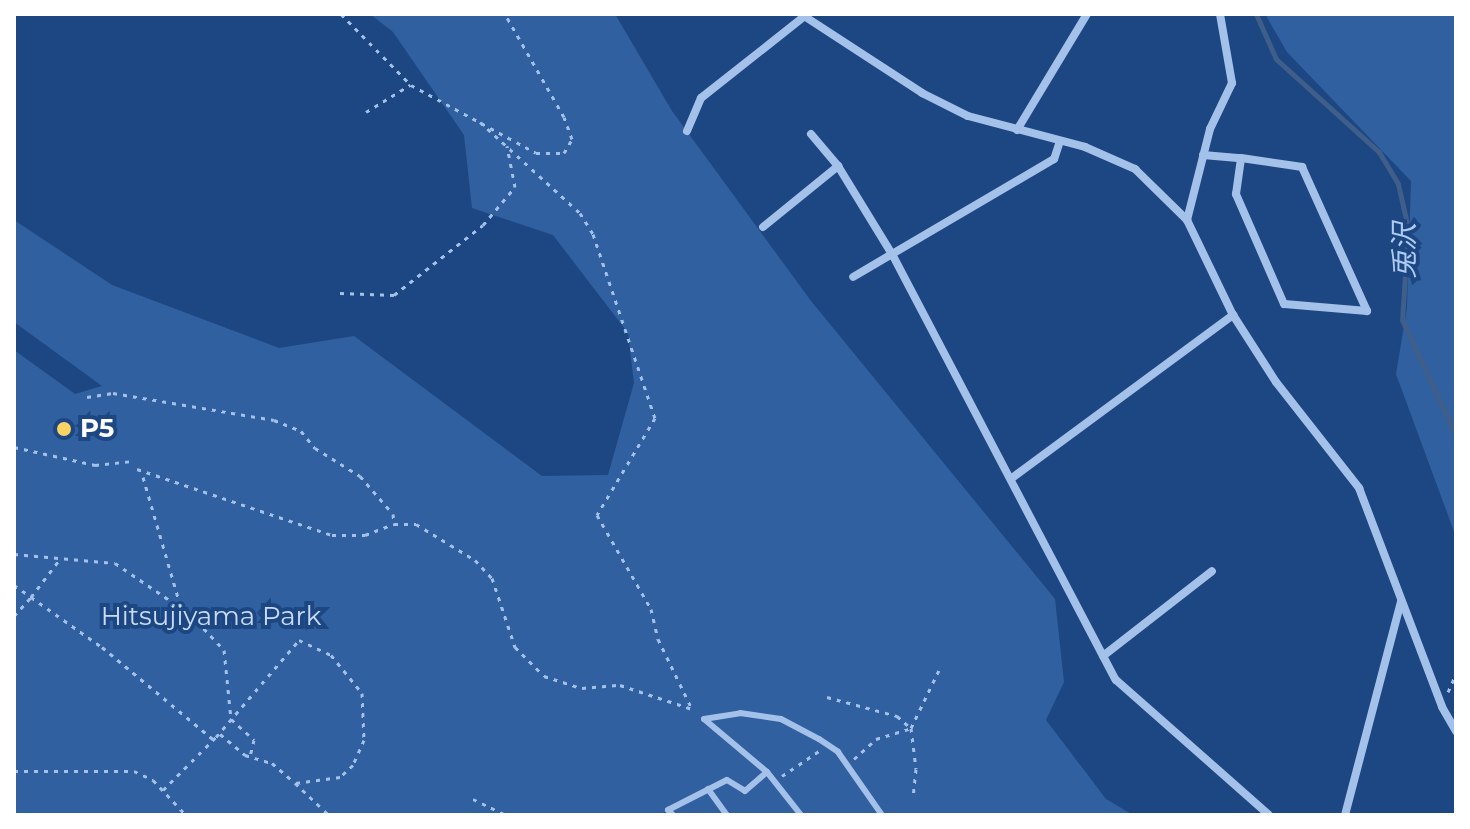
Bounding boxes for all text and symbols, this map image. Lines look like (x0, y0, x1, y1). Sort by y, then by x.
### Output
water label: 兎沢 (1387, 223, 1421, 279)
place label: P5 (80, 413, 114, 445)
marker: P5 (55, 420, 73, 438)
park label: Hitsujiyama Park (101, 601, 321, 633)

